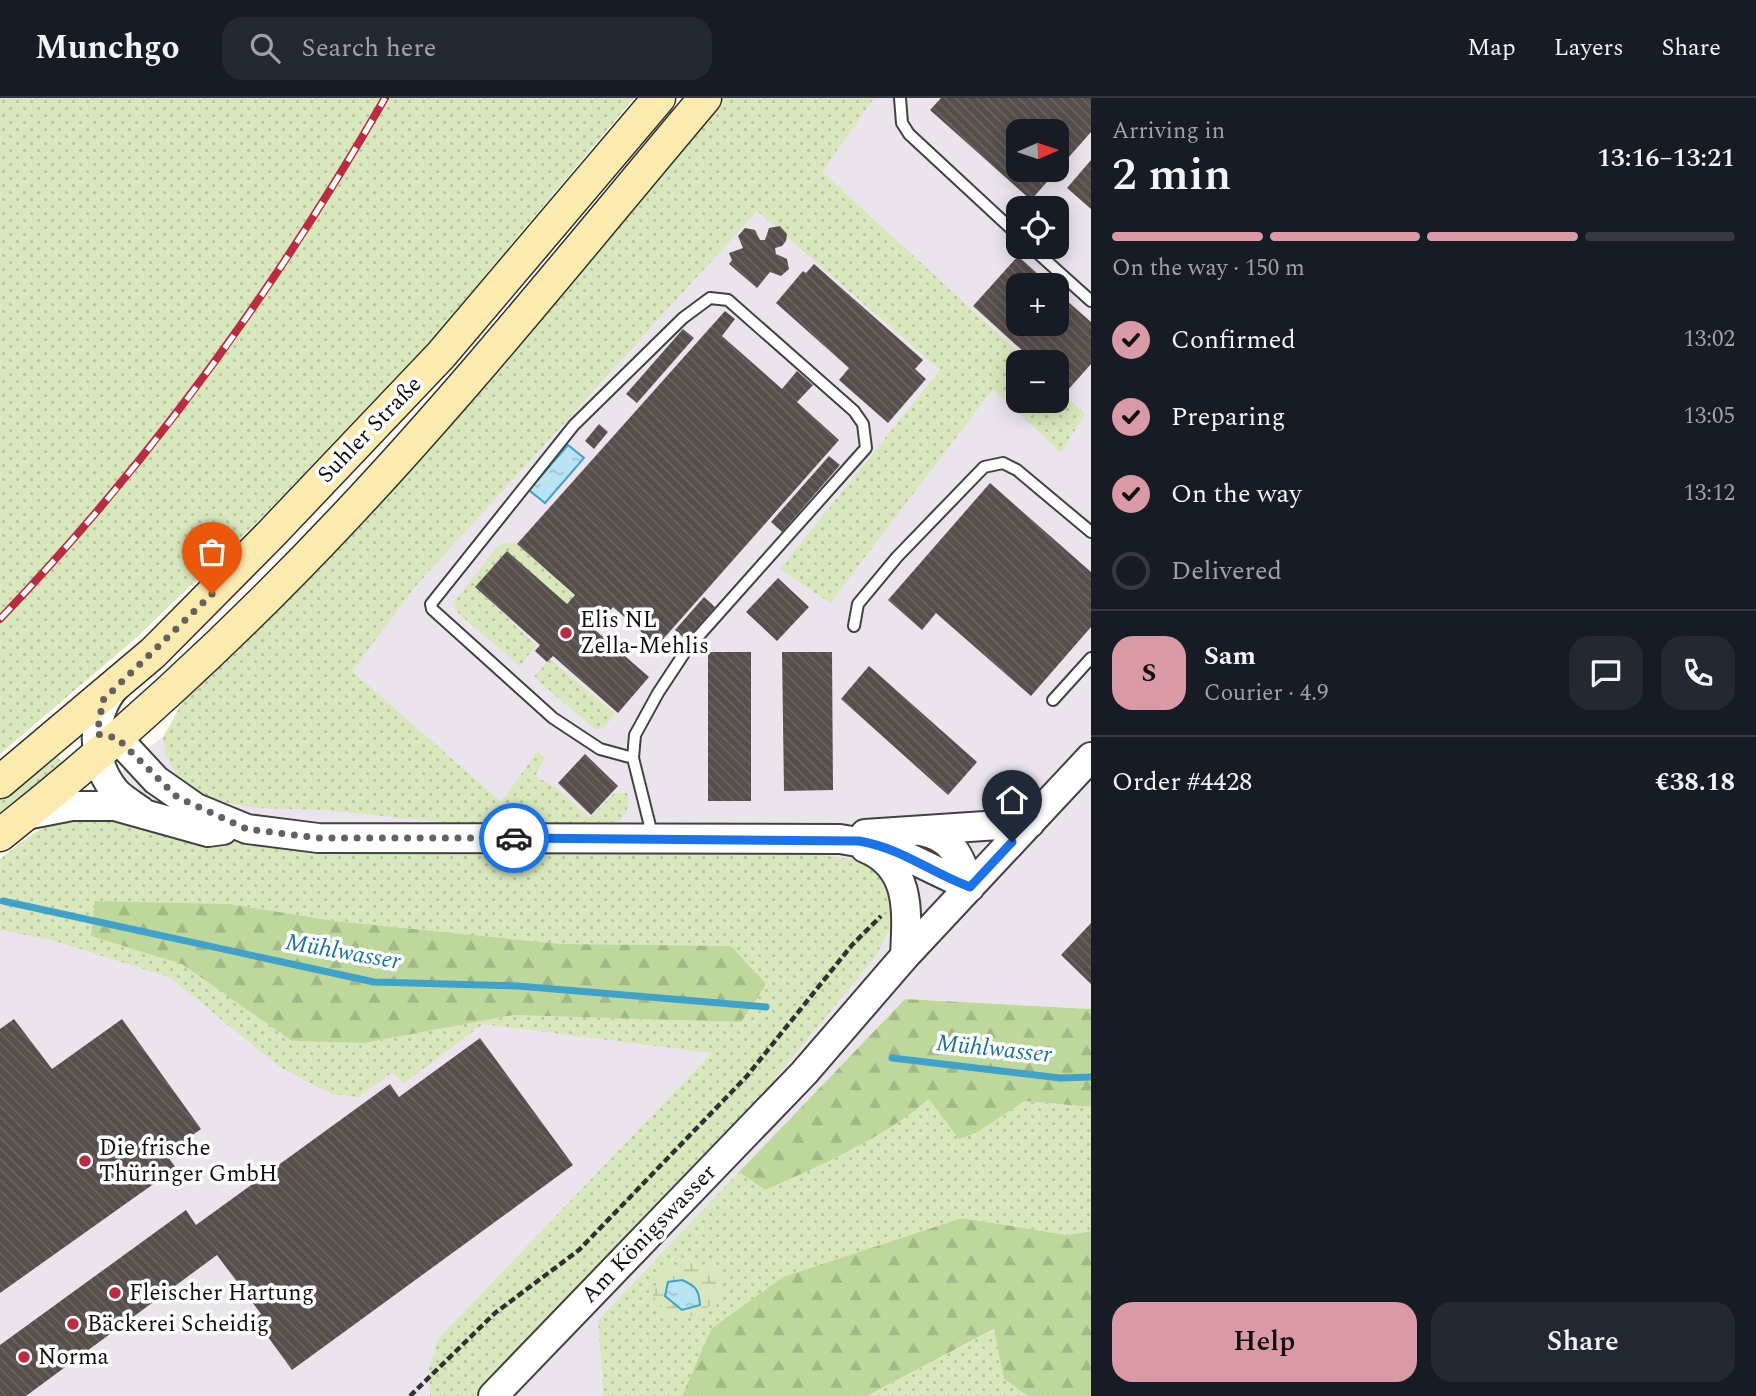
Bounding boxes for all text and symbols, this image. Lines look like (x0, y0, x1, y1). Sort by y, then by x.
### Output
search box (222, 17, 712, 80)
text: Munchgo (35, 23, 180, 73)
text: Search here (302, 28, 436, 68)
icon: search (246, 29, 284, 67)
text: Map (1467, 30, 1516, 66)
text: Layers (1554, 30, 1624, 66)
text: Share (1662, 30, 1721, 66)
text: Arriving in (1112, 114, 1225, 149)
north arrow (1006, 119, 1069, 182)
map controls (1006, 119, 1069, 413)
text: 13:16–13:21 (1597, 138, 1735, 178)
text: 2 min (1112, 140, 1231, 210)
button: locate (1006, 196, 1069, 259)
text: On the way · 150 m (1112, 251, 1305, 286)
button: + (1006, 273, 1069, 336)
text: Confirmed (1171, 320, 1296, 360)
icon: check (1112, 321, 1150, 359)
text: 13:02 (1683, 322, 1735, 357)
button: − (1006, 350, 1069, 413)
street label: Suhler Straße (310, 368, 430, 492)
text: Preparing (1171, 397, 1285, 437)
icon: check (1112, 398, 1150, 436)
text: 13:05 (1683, 399, 1735, 434)
text: On the way (1171, 474, 1302, 514)
icon: check (1112, 475, 1150, 513)
text: 13:12 (1683, 476, 1735, 511)
pin (182, 522, 242, 594)
icon: bag (193, 533, 231, 571)
text: Delivered (1171, 551, 1282, 591)
place label: Elis NL Zella-Mehlis (580, 603, 709, 664)
marker: Elis NL Zella-Mehlis (558, 625, 574, 641)
text: Sam (1204, 636, 1256, 676)
button: chat (1569, 636, 1643, 710)
button: phone (1661, 636, 1735, 710)
text: S (1142, 653, 1156, 693)
text: Courier · 4.9 (1204, 676, 1329, 711)
text: Order #4428 (1112, 762, 1252, 802)
text: €38.18 (1655, 762, 1735, 802)
pin (982, 770, 1042, 842)
icon: home (993, 781, 1031, 819)
courier (479, 803, 549, 873)
icon: car (495, 819, 533, 857)
water label: Mühlwasser (283, 924, 404, 980)
water label: Mühlwasser (934, 1025, 1054, 1073)
place label: Die frische Thüringer GmbH (99, 1131, 277, 1192)
marker: Die frische Thüringer GmbH (77, 1153, 93, 1169)
street label: Am Königswasser (573, 1156, 725, 1312)
place label: Fleischer Hartung (129, 1276, 314, 1311)
marker: Fleischer Hartung (107, 1285, 123, 1301)
button: Help (1112, 1302, 1417, 1382)
button: Share (1431, 1302, 1735, 1382)
place label: Bäckerei Scheidig (87, 1307, 269, 1342)
marker: Bäckerei Scheidig (65, 1316, 81, 1332)
place label: Norma (38, 1340, 109, 1375)
marker: Norma (16, 1349, 32, 1365)

